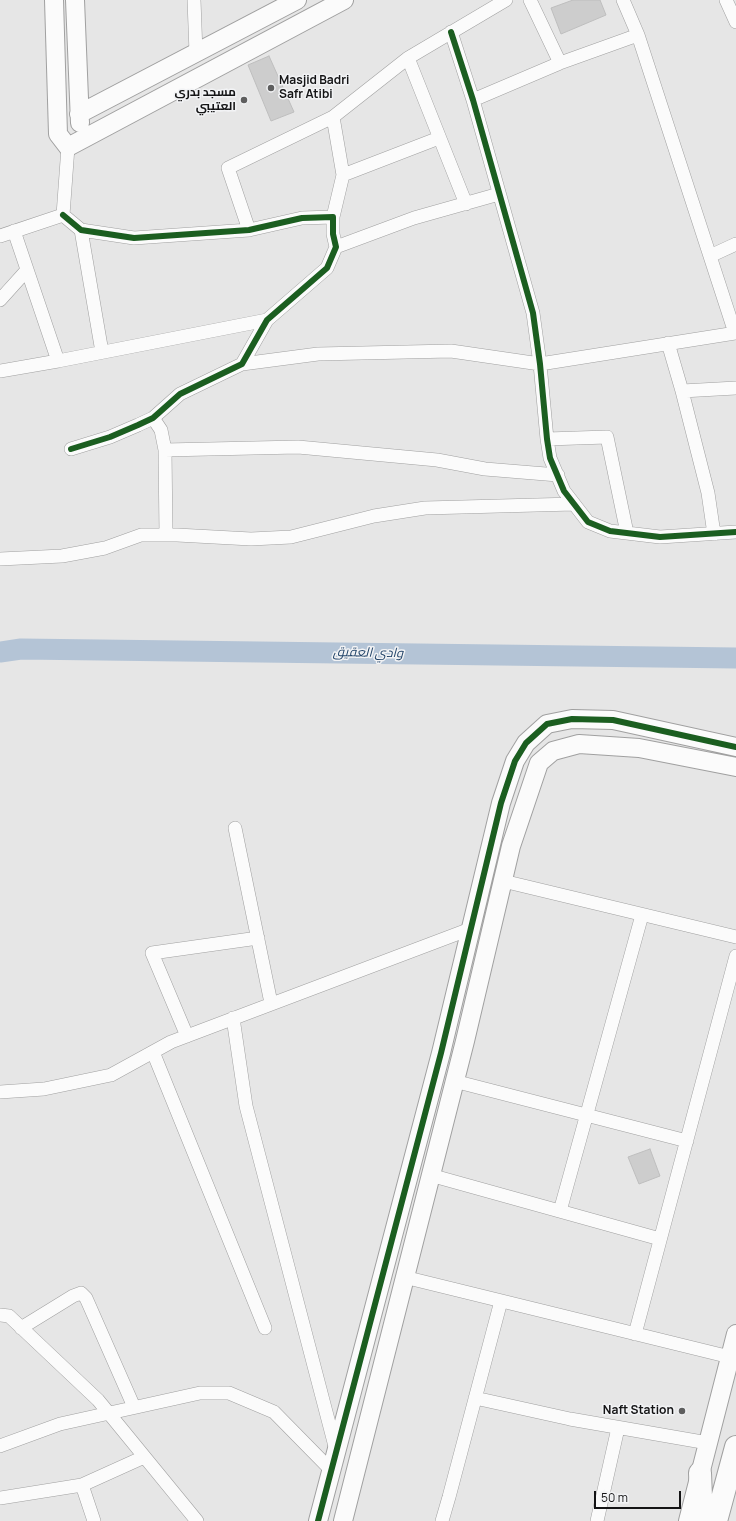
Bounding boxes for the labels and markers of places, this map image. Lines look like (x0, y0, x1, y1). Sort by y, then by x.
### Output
place label: Masjid Badri Safr Atibi (279, 74, 349, 102)
marker: Masjid Badri Safr Atibi (266, 83, 276, 93)
place label: مسجد بدري العتيبي (175, 86, 236, 114)
marker: مسجد بدري العتيبي (239, 95, 249, 105)
place label: Naft Station (603, 1404, 674, 1418)
marker: Naft Station (677, 1406, 687, 1416)

